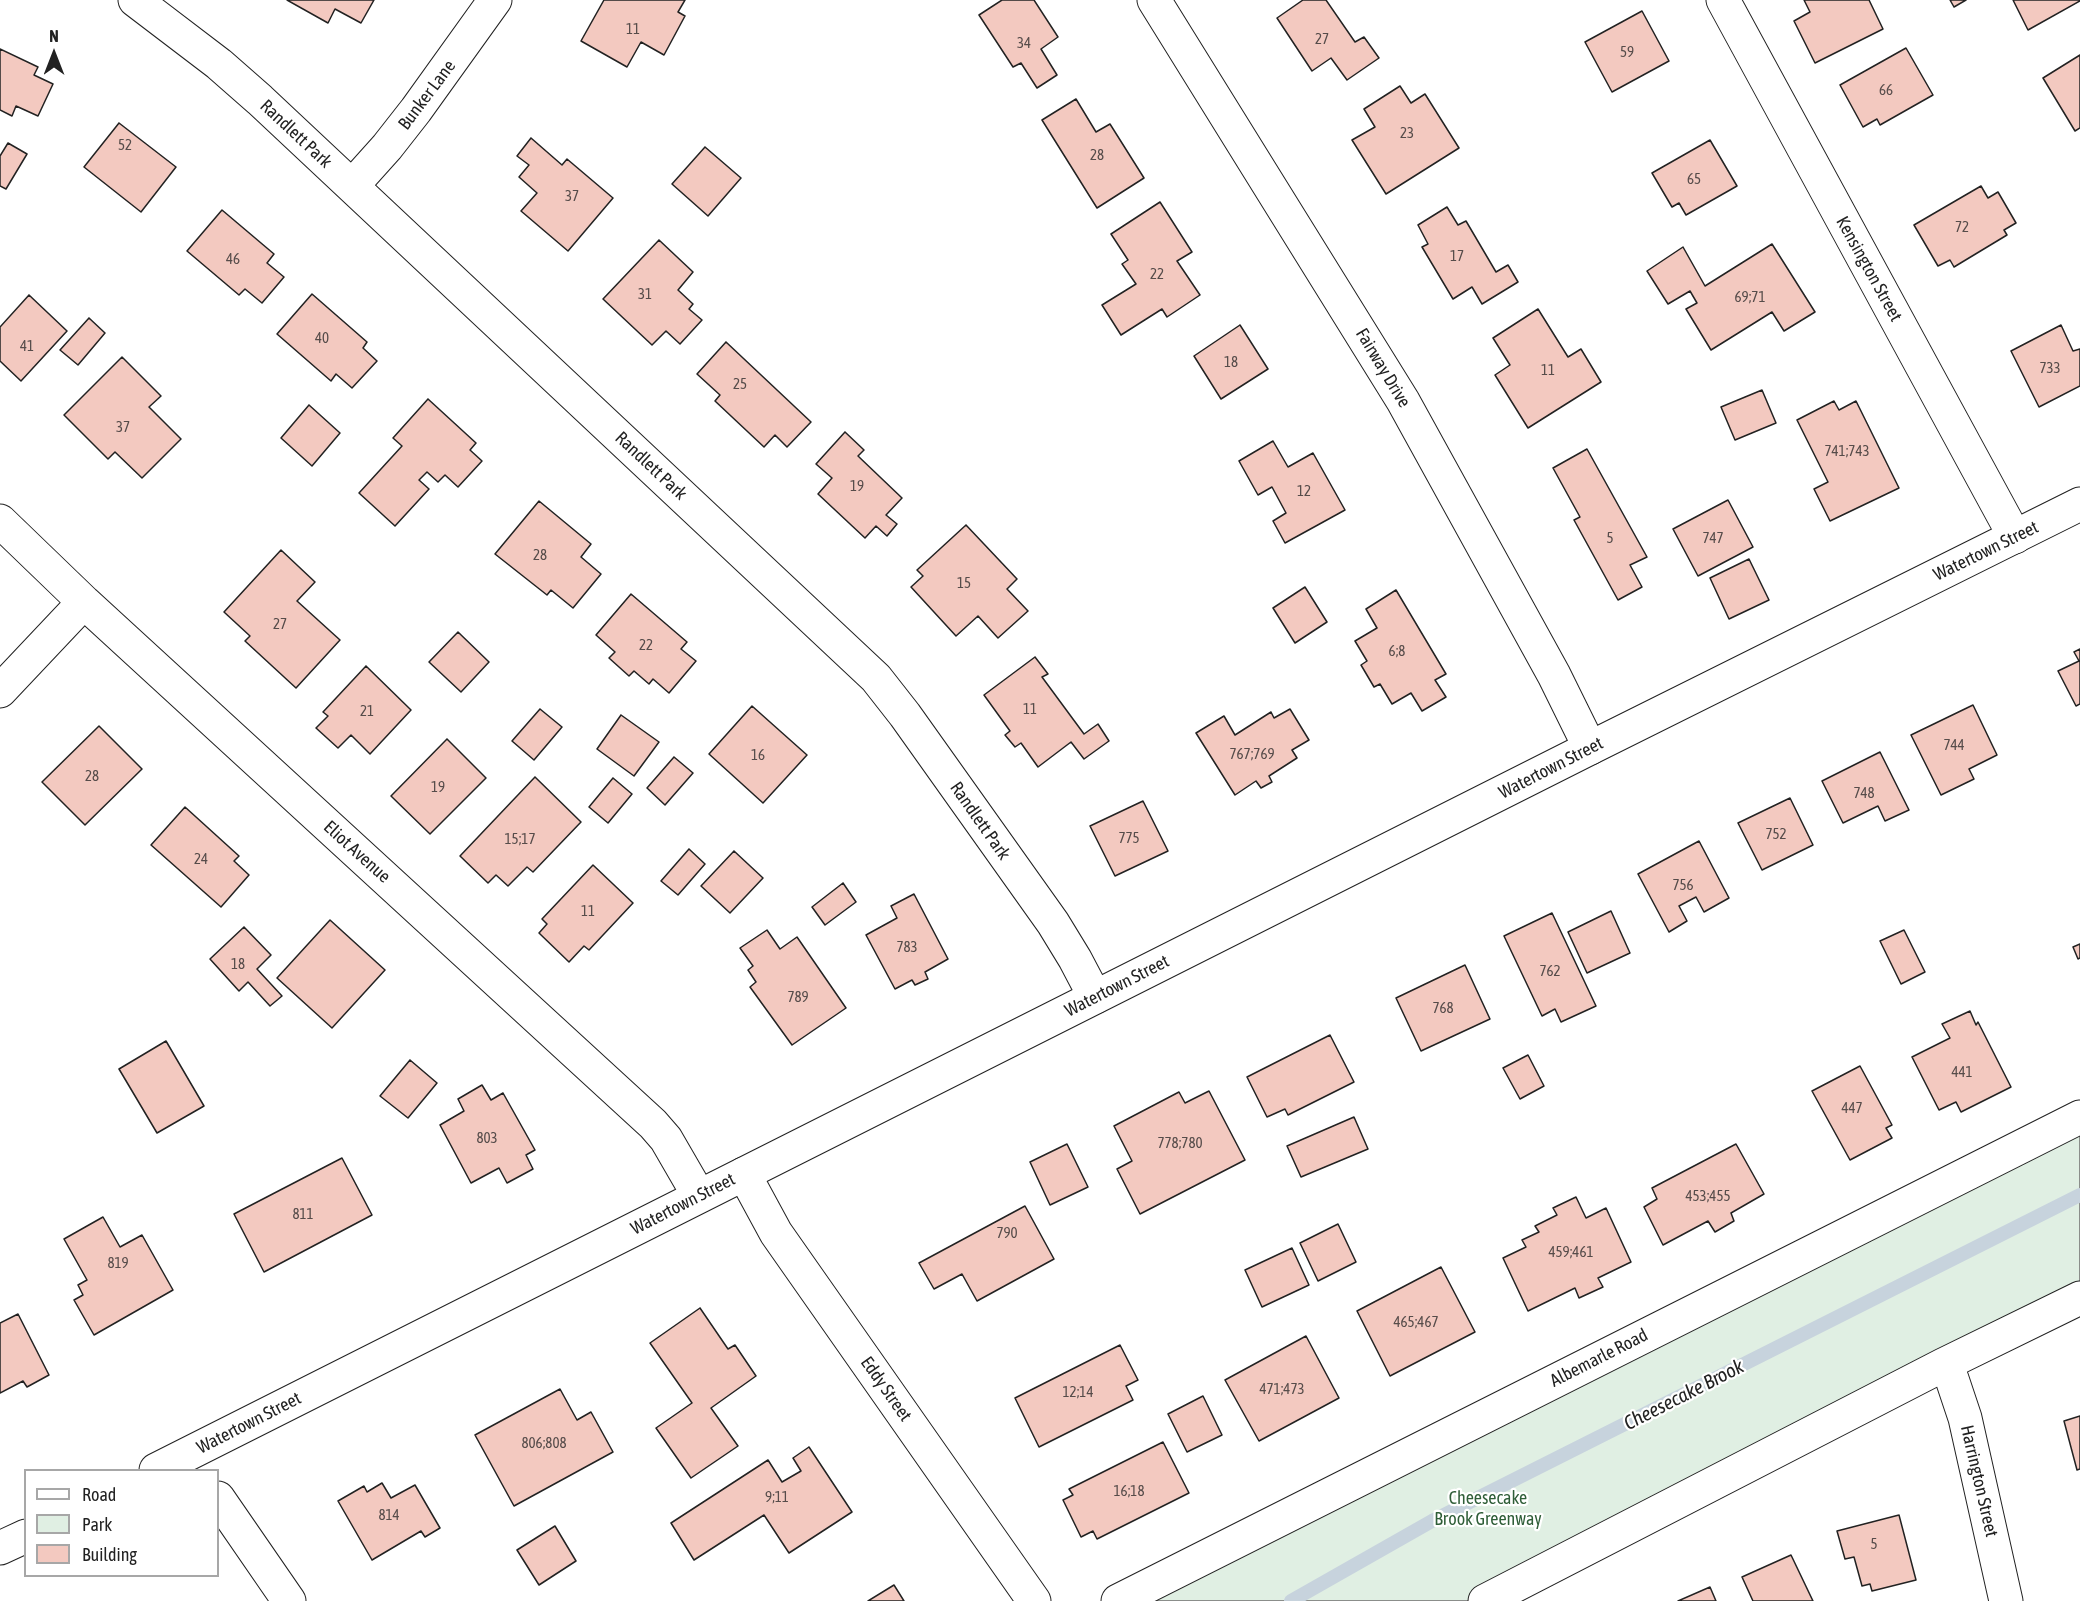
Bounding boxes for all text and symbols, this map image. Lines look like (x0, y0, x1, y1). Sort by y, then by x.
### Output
house number: 11 (626, 20, 640, 38)
north arrow (24, 24, 84, 84)
text: N (49, 27, 59, 45)
house number: 27 (1315, 30, 1329, 48)
house number: 34 (1017, 34, 1031, 52)
house number: 59 (1620, 43, 1634, 61)
street label: Bunker Lane (394, 56, 460, 134)
house number: 66 (1879, 81, 1893, 99)
street label: Randlett Park (256, 95, 336, 173)
house number: 23 (1400, 124, 1414, 142)
house number: 52 (118, 136, 132, 154)
house number: 28 (1090, 146, 1104, 164)
house number: 65 (1687, 170, 1701, 188)
house number: 37 (565, 187, 579, 205)
street label: Kensington Street (1831, 213, 1907, 325)
house number: 72 (1955, 218, 1969, 236)
house number: 17 (1450, 247, 1464, 265)
house number: 46 (226, 250, 240, 268)
house number: 22 (1150, 265, 1164, 283)
house number: 31 (638, 285, 652, 303)
house number: 69;71 (1735, 288, 1765, 306)
street label: Fairway Drive (1351, 325, 1415, 411)
house number: 40 (315, 329, 329, 347)
house number: 41 (20, 337, 34, 355)
house number: 18 (1224, 353, 1238, 371)
house number: 733 (2039, 359, 2061, 377)
house number: 11 (1541, 361, 1555, 379)
house number: 25 (733, 375, 747, 393)
house number: 37 (116, 418, 130, 436)
street label: Randlett Park (611, 427, 691, 505)
house number: 741;743 (1825, 442, 1869, 460)
house number: 19 (850, 477, 864, 495)
house number: 12 (1297, 482, 1311, 500)
street label: Watertown Street (1930, 516, 2042, 586)
house number: 5 (1606, 529, 1614, 547)
house number: 747 (1702, 529, 1724, 547)
house number: 28 (533, 546, 547, 564)
house number: 15 (957, 574, 971, 592)
house number: 27 (273, 615, 287, 633)
house number: 22 (639, 636, 653, 654)
house number: 6;8 (1389, 642, 1405, 660)
house number: 11 (1023, 700, 1037, 718)
house number: 21 (360, 702, 374, 720)
street label: Watertown Street (1495, 733, 1607, 803)
house number: 744 (1943, 736, 1965, 754)
house number: 767;769 (1230, 745, 1274, 763)
house number: 16 (751, 746, 765, 764)
house number: 28 (85, 767, 99, 785)
house number: 19 (431, 778, 445, 796)
street label: Randlett Park (945, 778, 1015, 864)
house number: 748 (1853, 784, 1875, 802)
street label: Eliot Avenue (319, 816, 395, 888)
house number: 752 (1765, 825, 1787, 843)
house number: 775 (1118, 829, 1140, 847)
house number: 15;17 (505, 830, 535, 848)
house number: 24 (194, 850, 208, 868)
house number: 756 (1672, 876, 1694, 894)
house number: 11 (581, 902, 595, 920)
house number: 783 (896, 938, 918, 956)
street label: Watertown Street (1061, 951, 1173, 1021)
house number: 18 (231, 955, 245, 973)
house number: 762 (1539, 962, 1561, 980)
house number: 789 (787, 988, 809, 1006)
house number: 768 (1432, 999, 1454, 1017)
house number: 441 (1951, 1063, 1973, 1081)
house number: 447 (1841, 1099, 1863, 1117)
house number: 803 (476, 1129, 498, 1147)
house number: 778;780 (1158, 1134, 1202, 1152)
street label: Watertown Street (627, 1169, 739, 1239)
house number: 453;455 (1686, 1187, 1730, 1205)
house number: 811 (292, 1205, 314, 1223)
house number: 790 (996, 1224, 1018, 1242)
house number: 459;461 (1549, 1243, 1593, 1261)
house number: 819 (107, 1254, 129, 1272)
house number: 465;467 (1394, 1313, 1438, 1331)
street label: Albemarle Road (1547, 1324, 1651, 1392)
street label: Eddy Street (856, 1352, 916, 1426)
water label: Cheesecake Brook (1620, 1354, 1748, 1436)
house number: 471;473 (1260, 1380, 1304, 1398)
house number: 12;14 (1063, 1383, 1093, 1401)
street label: Watertown Street (193, 1388, 305, 1458)
street label: Harrington Street (1956, 1423, 2002, 1539)
house number: 806;808 (522, 1434, 566, 1452)
legend (24, 1469, 219, 1577)
house number: 16;18 (1114, 1482, 1144, 1500)
text: Road (82, 1484, 116, 1505)
park label: Cheesecake Brook Greenway (1434, 1487, 1542, 1530)
house number: 9;11 (765, 1488, 789, 1506)
house number: 814 (378, 1506, 400, 1524)
text: Park (82, 1514, 112, 1535)
house number: 5 (1870, 1535, 1878, 1553)
text: Building (82, 1544, 137, 1565)

